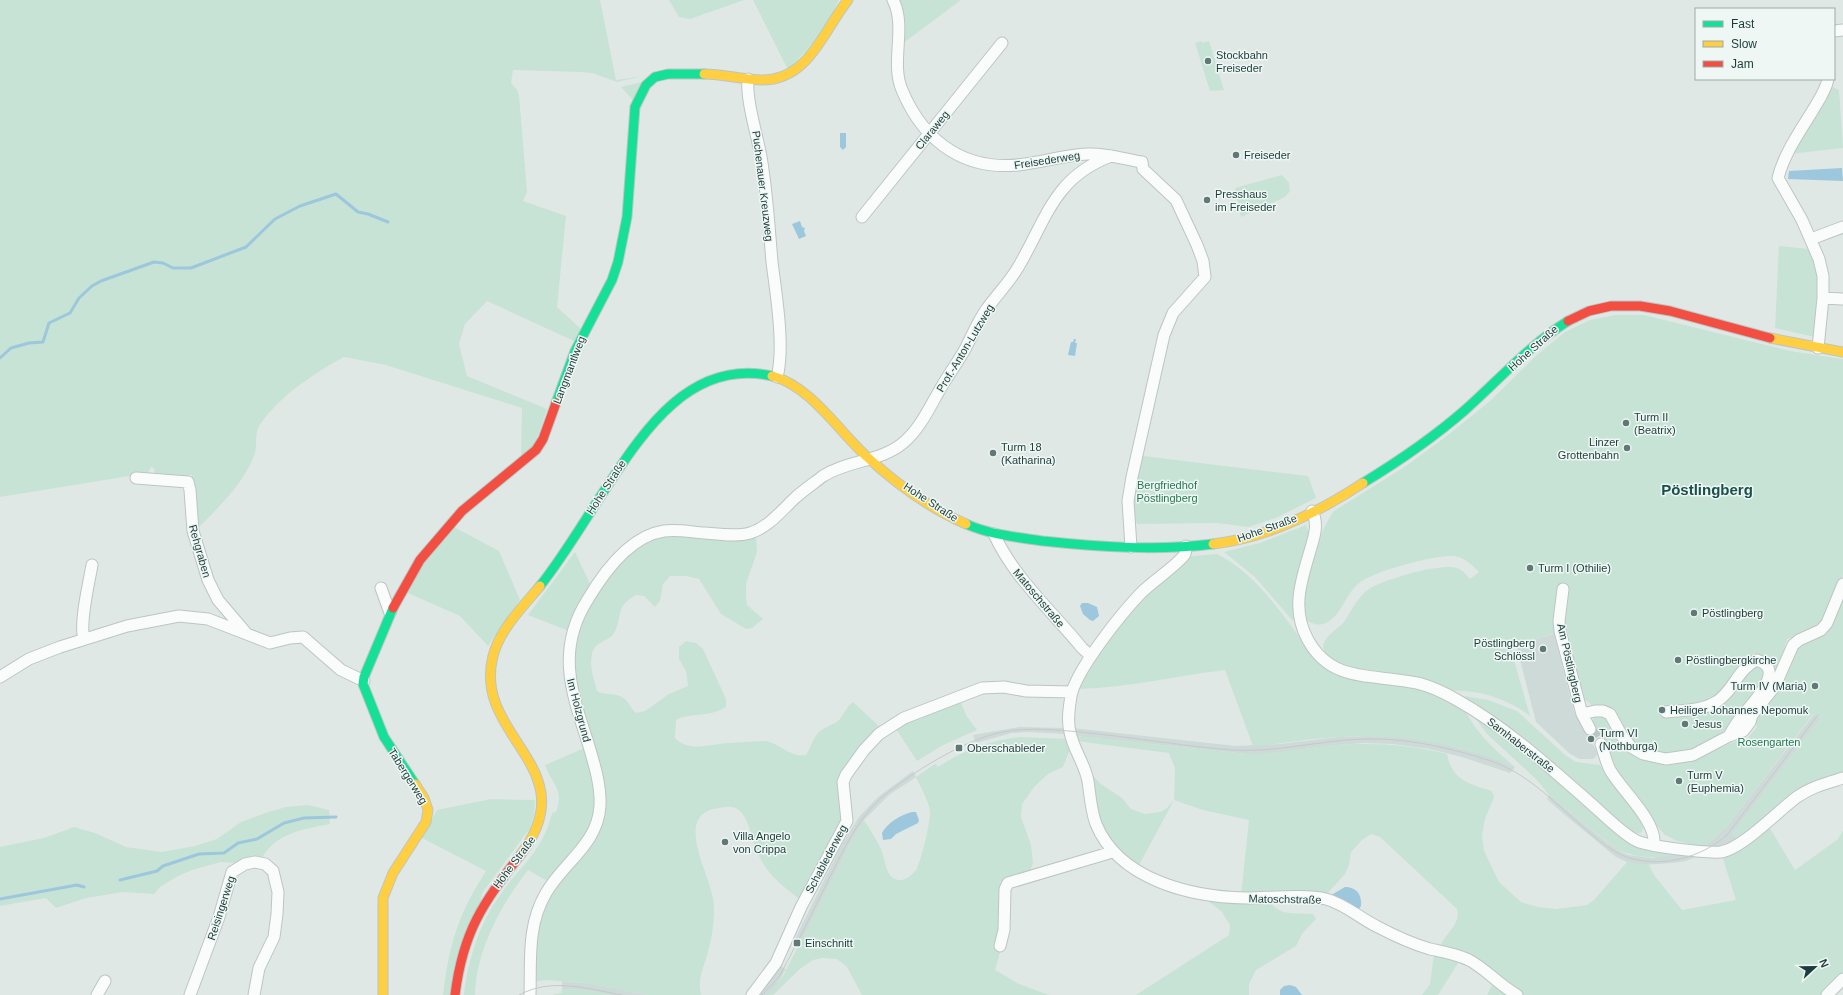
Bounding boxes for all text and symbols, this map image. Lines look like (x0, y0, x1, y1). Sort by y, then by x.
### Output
legend (1695, 8, 1835, 80)
text: Fast (1731, 17, 1755, 31)
text: Slow (1731, 37, 1757, 51)
place label: Stockbahn Freiseder (1216, 49, 1268, 74)
marker: Stockbahn Freiseder (1203, 56, 1213, 66)
text: Jam (1731, 57, 1754, 71)
street label: Claraweg (913, 108, 951, 152)
street label: Puchenauer Kreuzweg (750, 130, 776, 242)
street label: Freisederweg (1013, 149, 1081, 171)
place label: Freiseder (1244, 149, 1291, 161)
marker: Freiseder (1231, 150, 1241, 160)
place label: Presshaus im Freiseder (1215, 188, 1276, 213)
marker: Presshaus im Freiseder (1202, 195, 1212, 205)
street label: Prof.-Anton-Lutzweg (934, 302, 996, 394)
street label: Hohe Straße (1506, 323, 1560, 373)
street label: Langmantlweg (551, 334, 587, 406)
place label: Turm II (Beatrix) (1634, 411, 1676, 436)
marker: Turm II (Beatrix) (1621, 418, 1631, 428)
place label: Linzer Grottenbahn (1558, 436, 1619, 461)
place label: Turm 18 (Katharina) (1001, 441, 1055, 466)
marker: Linzer Grottenbahn (1622, 443, 1632, 453)
marker: Turm 18 (Katharina) (988, 448, 998, 458)
street label: Hohe Straße (584, 458, 628, 516)
park label: Bergfriedhof Pöstlingberg (1136, 479, 1198, 504)
street label: Hohe Straße (902, 480, 960, 524)
district label: Pöstlingberg (1661, 481, 1753, 498)
street label: Hohe Straße (1236, 512, 1298, 544)
street label: Rehgraben (187, 523, 213, 579)
place label: Turm I (Othilie) (1538, 562, 1611, 574)
marker: Turm I (Othilie) (1525, 563, 1535, 573)
street label: Matoschstraße (1011, 566, 1067, 630)
place label: Pöstlingberg (1702, 607, 1763, 619)
marker: Pöstlingberg (1689, 608, 1699, 618)
street label: Am Pöstlingberg (1555, 622, 1585, 704)
place label: Pöstlingberg Schlössl (1474, 637, 1535, 662)
marker: Pöstlingberg Schlössl (1538, 644, 1548, 654)
place label: Pöstlingbergkirche (1686, 654, 1777, 666)
marker: Pöstlingbergkirche (1673, 655, 1683, 665)
street label: Im Holzgrund (565, 677, 593, 743)
place label: Turm IV (Maria) (1730, 680, 1807, 692)
marker: Turm IV (Maria) (1810, 681, 1820, 691)
place label: Heiliger Johannes Nepomuk (1670, 704, 1809, 716)
marker: Heiliger Johannes Nepomuk (1657, 705, 1667, 715)
street label: Samhaberstraße (1485, 715, 1557, 775)
place label: Jesus (1693, 718, 1722, 730)
marker: Jesus (1680, 719, 1690, 729)
place label: Turm VI (Nothburga) (1599, 727, 1658, 752)
marker: Turm VI (Nothburga) (1586, 734, 1596, 744)
park label: Rosengarten (1738, 736, 1801, 748)
place label: Oberschableder (967, 742, 1046, 754)
marker: Oberschableder (954, 743, 964, 753)
street label: Tabergerweg (386, 746, 430, 806)
place label: Turm V (Euphemia) (1687, 769, 1744, 794)
marker: Turm V (Euphemia) (1674, 776, 1684, 786)
street label: Schablederweg (803, 823, 849, 895)
place label: Villa Angelo von Crippa (733, 830, 790, 855)
street label: Hohe Straße (490, 833, 538, 891)
marker: Villa Angelo von Crippa (720, 837, 730, 847)
street label: Reisingerweg (205, 874, 237, 942)
street label: Matoschstraße (1249, 892, 1321, 906)
place label: Einschnitt (805, 937, 853, 949)
marker: Einschnitt (792, 938, 802, 948)
north arrow (1795, 947, 1835, 987)
text: N (1817, 957, 1831, 969)

